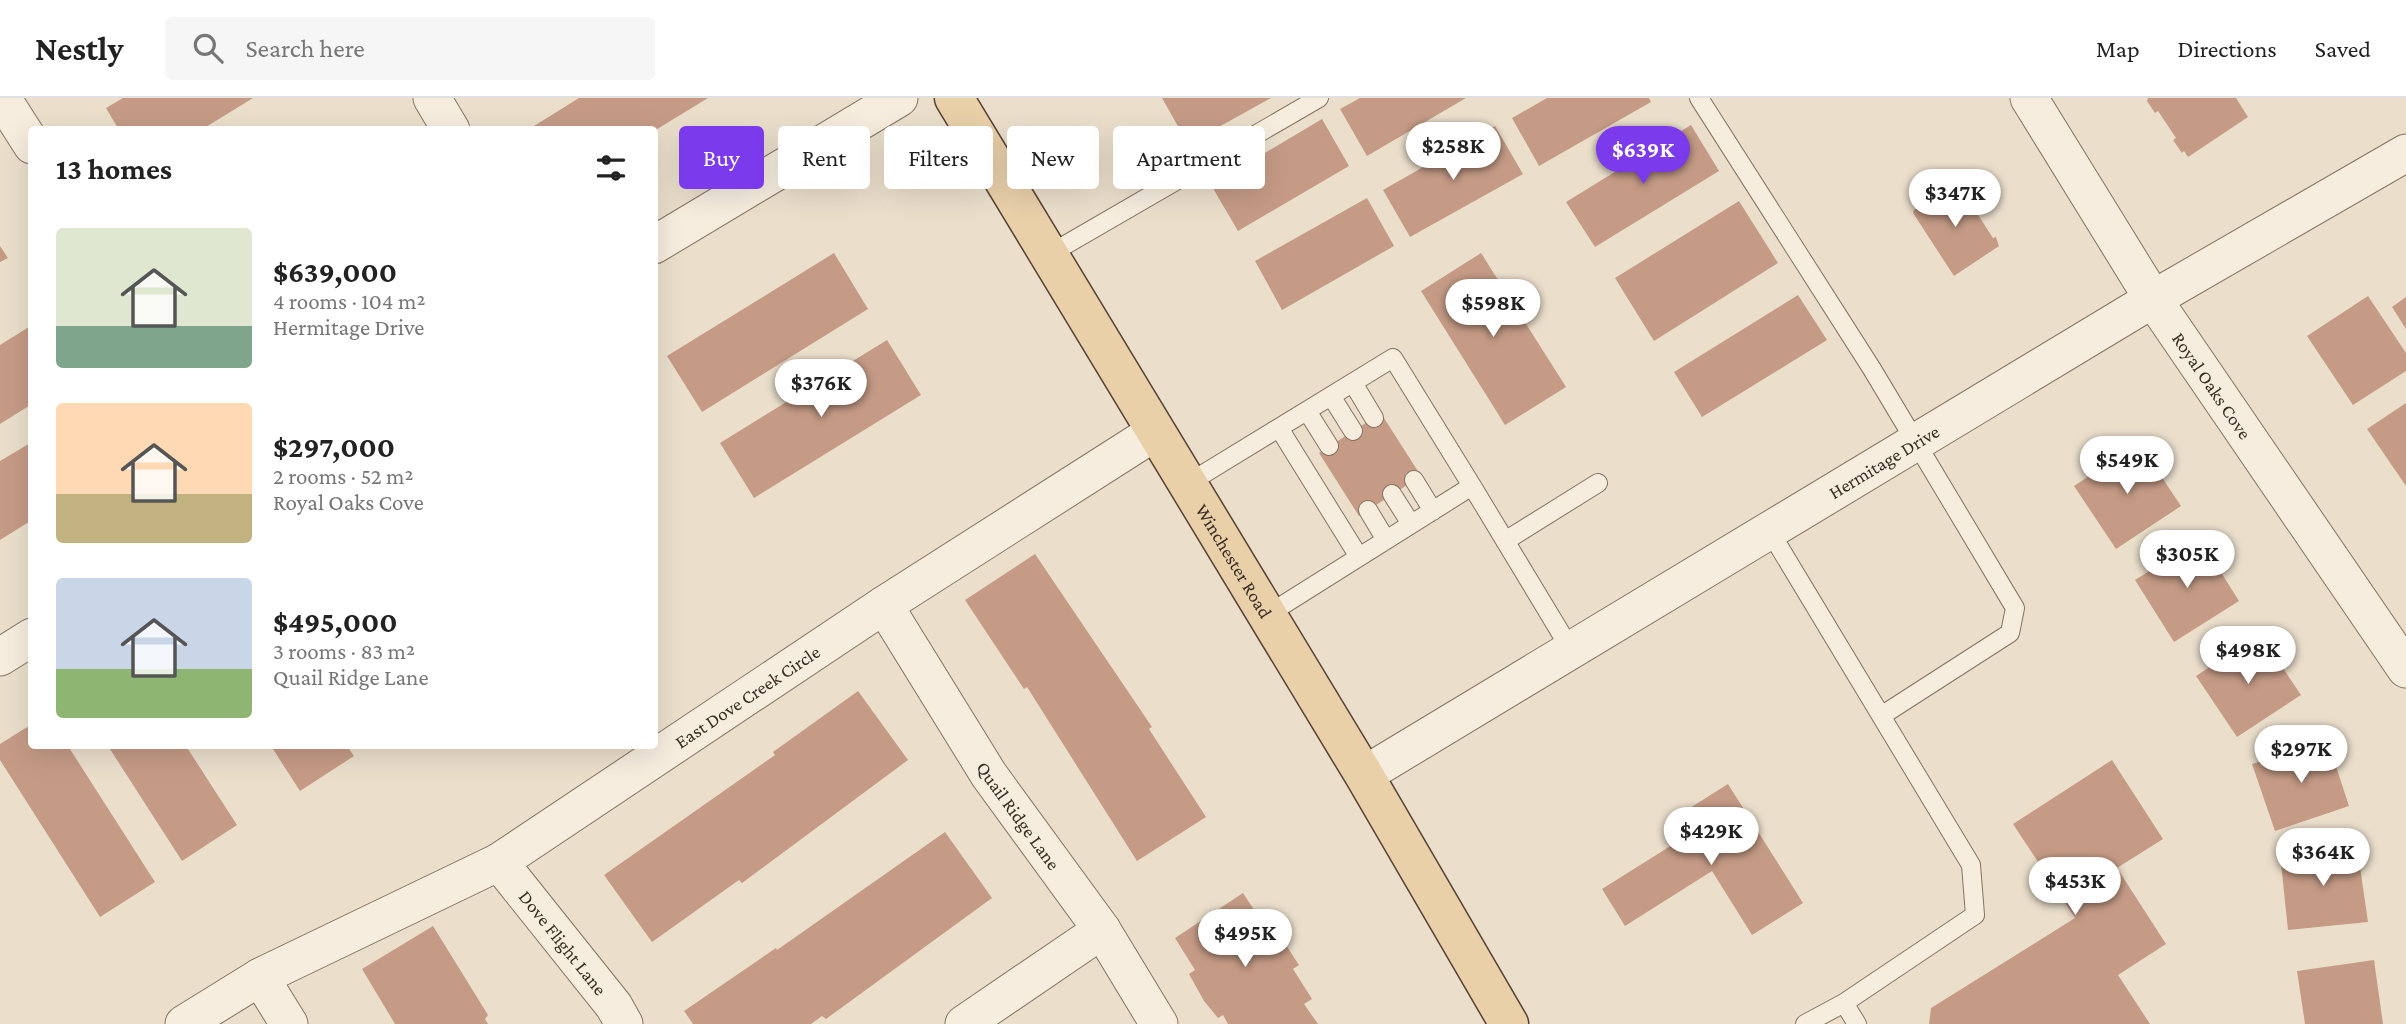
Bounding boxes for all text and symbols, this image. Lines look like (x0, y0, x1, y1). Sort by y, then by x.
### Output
search box (165, 17, 655, 80)
icon: search (189, 29, 227, 67)
text: Nestly (35, 30, 123, 67)
text: Search here (245, 34, 365, 63)
text: Map (2096, 35, 2140, 62)
text: Directions (2178, 35, 2277, 62)
text: Saved (2315, 35, 2371, 62)
pin: $258K (1404, 122, 1502, 182)
chip: Buy (679, 126, 764, 189)
chip: Rent (778, 126, 870, 189)
chip: Filters (884, 126, 993, 189)
chip: New (1007, 126, 1099, 189)
chip: Apartment (1113, 126, 1265, 189)
pin: $639K (1594, 126, 1692, 186)
text: $258K (1422, 132, 1484, 158)
text: $639K (1612, 136, 1674, 162)
icon: filters (592, 149, 630, 187)
text: 13 homes (56, 152, 172, 185)
pin: $347K (1906, 170, 2004, 229)
text: $347K (1925, 179, 1985, 205)
text: $639,000 (273, 255, 397, 288)
icon: home (112, 256, 196, 340)
pin: $598K (1444, 280, 1542, 339)
text: 4 rooms · 104 m² (273, 288, 425, 314)
text: $598K (1461, 289, 1525, 315)
text: Hermitage Drive (273, 314, 424, 340)
street label: Royal Oaks Cove (2168, 328, 2256, 443)
pin: $376K (772, 360, 870, 419)
text: $376K (791, 369, 851, 395)
street label: Hermitage Drive (1825, 420, 1943, 503)
text: $297,000 (273, 430, 395, 463)
icon: home (112, 431, 196, 515)
pin: $549K (2078, 436, 2176, 496)
text: $549K (2096, 446, 2158, 472)
text: 2 rooms · 52 m² (273, 463, 413, 489)
text: Royal Oaks Cove (273, 489, 424, 515)
street label: Winchester Road (1192, 500, 1277, 622)
pin: $305K (2138, 531, 2236, 590)
text: $305K (2156, 540, 2218, 566)
text: $495,000 (273, 605, 397, 638)
icon: home (112, 606, 196, 690)
pin: $498K (2199, 626, 2297, 686)
text: $498K (2216, 636, 2280, 662)
text: 3 rooms · 83 m² (273, 638, 415, 664)
street label: East Dove Creek Circle (671, 640, 824, 752)
text: Quail Ridge Lane (273, 664, 429, 690)
pin: $297K (2252, 726, 2350, 785)
text: $297K (2270, 735, 2332, 761)
street label: Quail Ridge Lane (973, 757, 1065, 874)
pin: $429K (1662, 808, 1760, 867)
text: $429K (1680, 817, 1742, 843)
pin: $364K (2274, 828, 2372, 888)
text: $364K (2292, 838, 2354, 864)
pin: $453K (2026, 858, 2124, 917)
text: $453K (2045, 867, 2105, 893)
street label: Dove Flight Lane (515, 886, 611, 999)
pin: $495K (1196, 910, 1294, 969)
text: $495K (1214, 919, 1276, 945)

